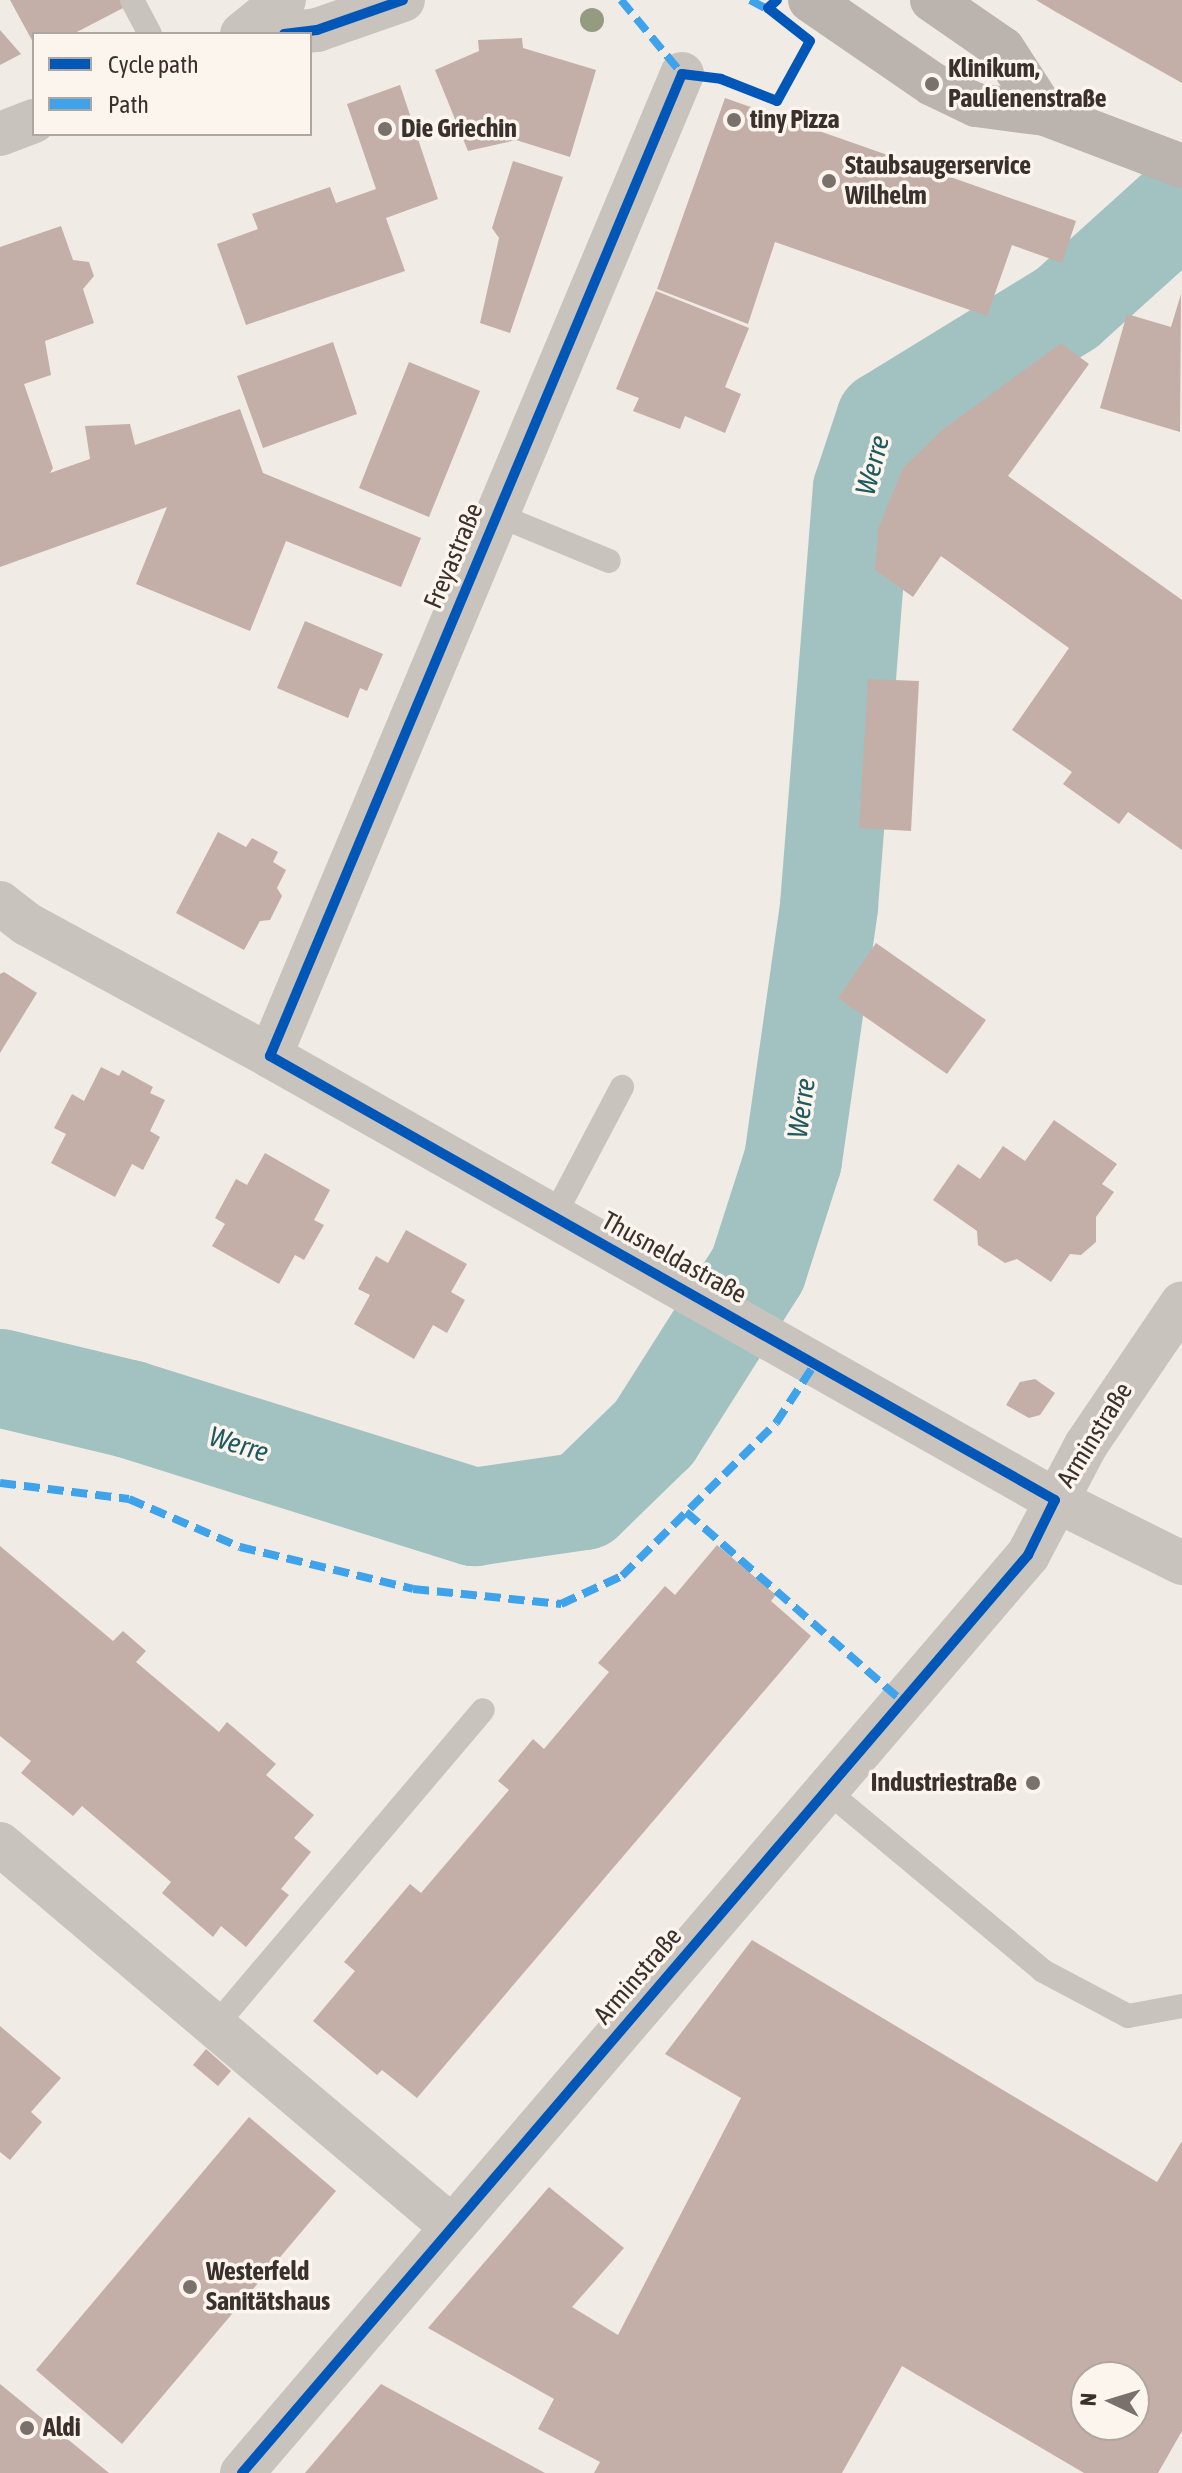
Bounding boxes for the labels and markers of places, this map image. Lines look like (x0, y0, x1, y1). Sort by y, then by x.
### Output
place label: Klinikum, Paulienenstraße (948, 53, 1106, 114)
marker: Klinikum, Paulienenstraße (923, 75, 941, 93)
place label: tiny Pizza (750, 104, 840, 136)
marker: tiny Pizza (725, 111, 743, 129)
place label: Die Griechin (401, 113, 517, 145)
marker: Die Griechin (376, 120, 394, 138)
place label: Staubsaugerservice Wilhelm (845, 150, 1031, 212)
marker: Staubsaugerservice Wilhelm (820, 172, 838, 190)
place label: Industriestraße (871, 1767, 1017, 1799)
marker: Industriestraße (1024, 1774, 1042, 1792)
place label: Westerfeld Sanitätshaus (206, 2256, 330, 2318)
marker: Westerfeld Sanitätshaus (181, 2278, 199, 2296)
place label: Aldi (43, 2412, 81, 2444)
marker: Aldi (18, 2419, 36, 2437)

